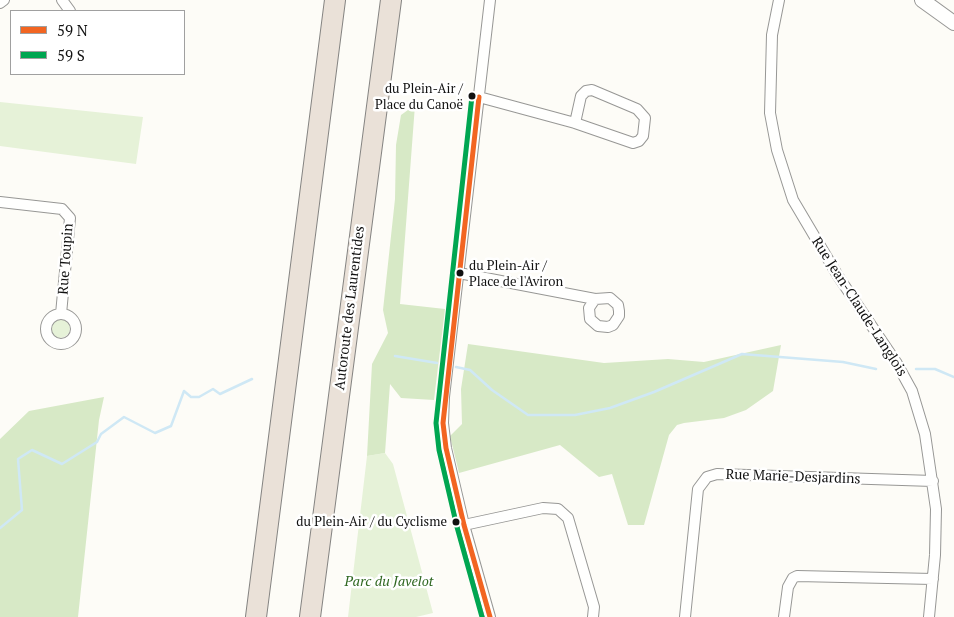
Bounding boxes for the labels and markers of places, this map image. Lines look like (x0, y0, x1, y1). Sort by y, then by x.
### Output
place label: du Plein-Air / Place du Canoë (375, 81, 463, 112)
marker: du Plein-Air / Place du Canoë (467, 91, 477, 101)
place label: du Plein-Air / Place de l'Aviron (469, 258, 563, 289)
marker: du Plein-Air / Place de l'Aviron (455, 268, 465, 278)
place label: du Plein-Air / du Cyclisme (296, 514, 447, 530)
marker: du Plein-Air / du Cyclisme (451, 517, 461, 527)

